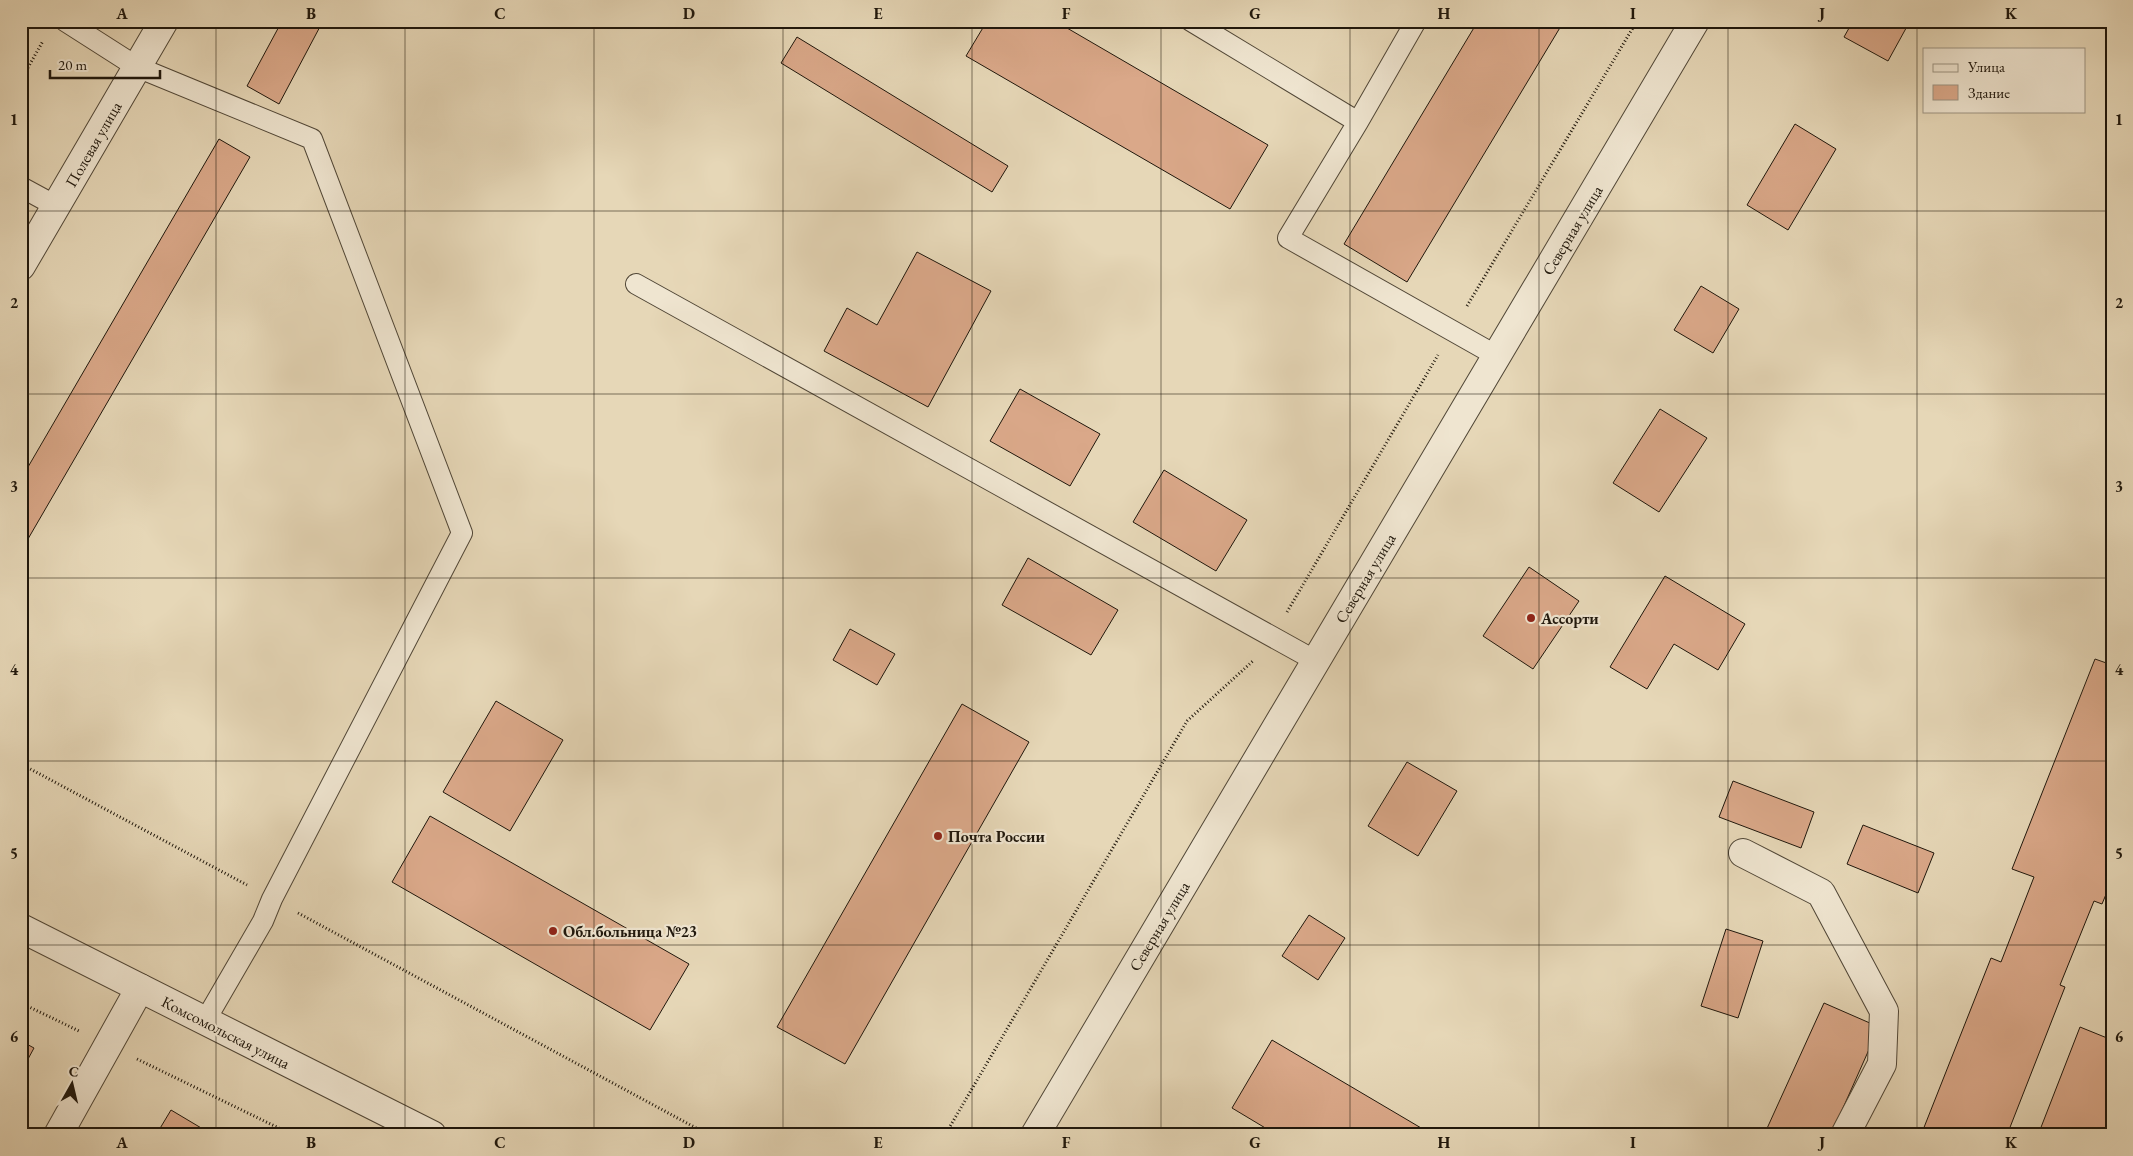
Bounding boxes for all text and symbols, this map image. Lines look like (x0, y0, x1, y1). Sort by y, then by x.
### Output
text: A (115, 3, 128, 24)
text: B (306, 3, 316, 24)
text: C (494, 3, 506, 24)
text: D (683, 3, 695, 24)
text: E (873, 3, 883, 24)
text: F (1062, 3, 1071, 24)
text: G (1249, 3, 1261, 24)
text: H (1438, 3, 1451, 24)
text: I (1630, 3, 1636, 24)
text: J (1817, 3, 1825, 24)
text: K (2005, 3, 2018, 24)
scale bar (50, 48, 160, 80)
legend (1923, 48, 2086, 112)
text: 20 m (58, 55, 87, 74)
text: Улица (1967, 57, 2005, 76)
text: Здание (1968, 83, 2010, 102)
street label: Полевая улица (60, 97, 127, 191)
text: 1 (10, 109, 18, 130)
text: 1 (2115, 109, 2123, 130)
street label: Северная улица (1537, 181, 1608, 279)
text: 2 (10, 292, 19, 313)
text: 2 (2115, 292, 2124, 313)
text: 3 (10, 476, 18, 497)
text: 3 (2115, 476, 2123, 497)
street label: Северная улица (1330, 529, 1401, 627)
place label: Ассорти (1540, 608, 1599, 629)
marker: Ассорти (1525, 612, 1537, 624)
text: 4 (10, 659, 19, 680)
text: 4 (2115, 659, 2124, 680)
place label: Почта России (948, 826, 1045, 847)
marker: Почта России (932, 830, 944, 842)
text: 5 (10, 843, 18, 864)
text: 5 (2115, 843, 2123, 864)
street label: Северная улица (1124, 877, 1195, 975)
place label: Обл.больница №23 (563, 921, 697, 942)
marker: Обл.больница №23 (547, 925, 559, 937)
street label: Комсомольская улица (158, 991, 294, 1074)
text: 6 (10, 1026, 19, 1047)
text: 6 (2115, 1026, 2124, 1047)
north arrow (48, 1058, 98, 1108)
text: С (68, 1062, 80, 1081)
text: A (115, 1132, 128, 1153)
text: B (306, 1132, 316, 1153)
text: C (494, 1132, 506, 1153)
text: D (683, 1132, 695, 1153)
text: E (873, 1132, 883, 1153)
text: F (1062, 1132, 1071, 1153)
text: G (1249, 1132, 1261, 1153)
text: H (1438, 1132, 1451, 1153)
text: I (1630, 1132, 1636, 1153)
text: J (1817, 1132, 1825, 1153)
text: K (2005, 1132, 2018, 1153)

